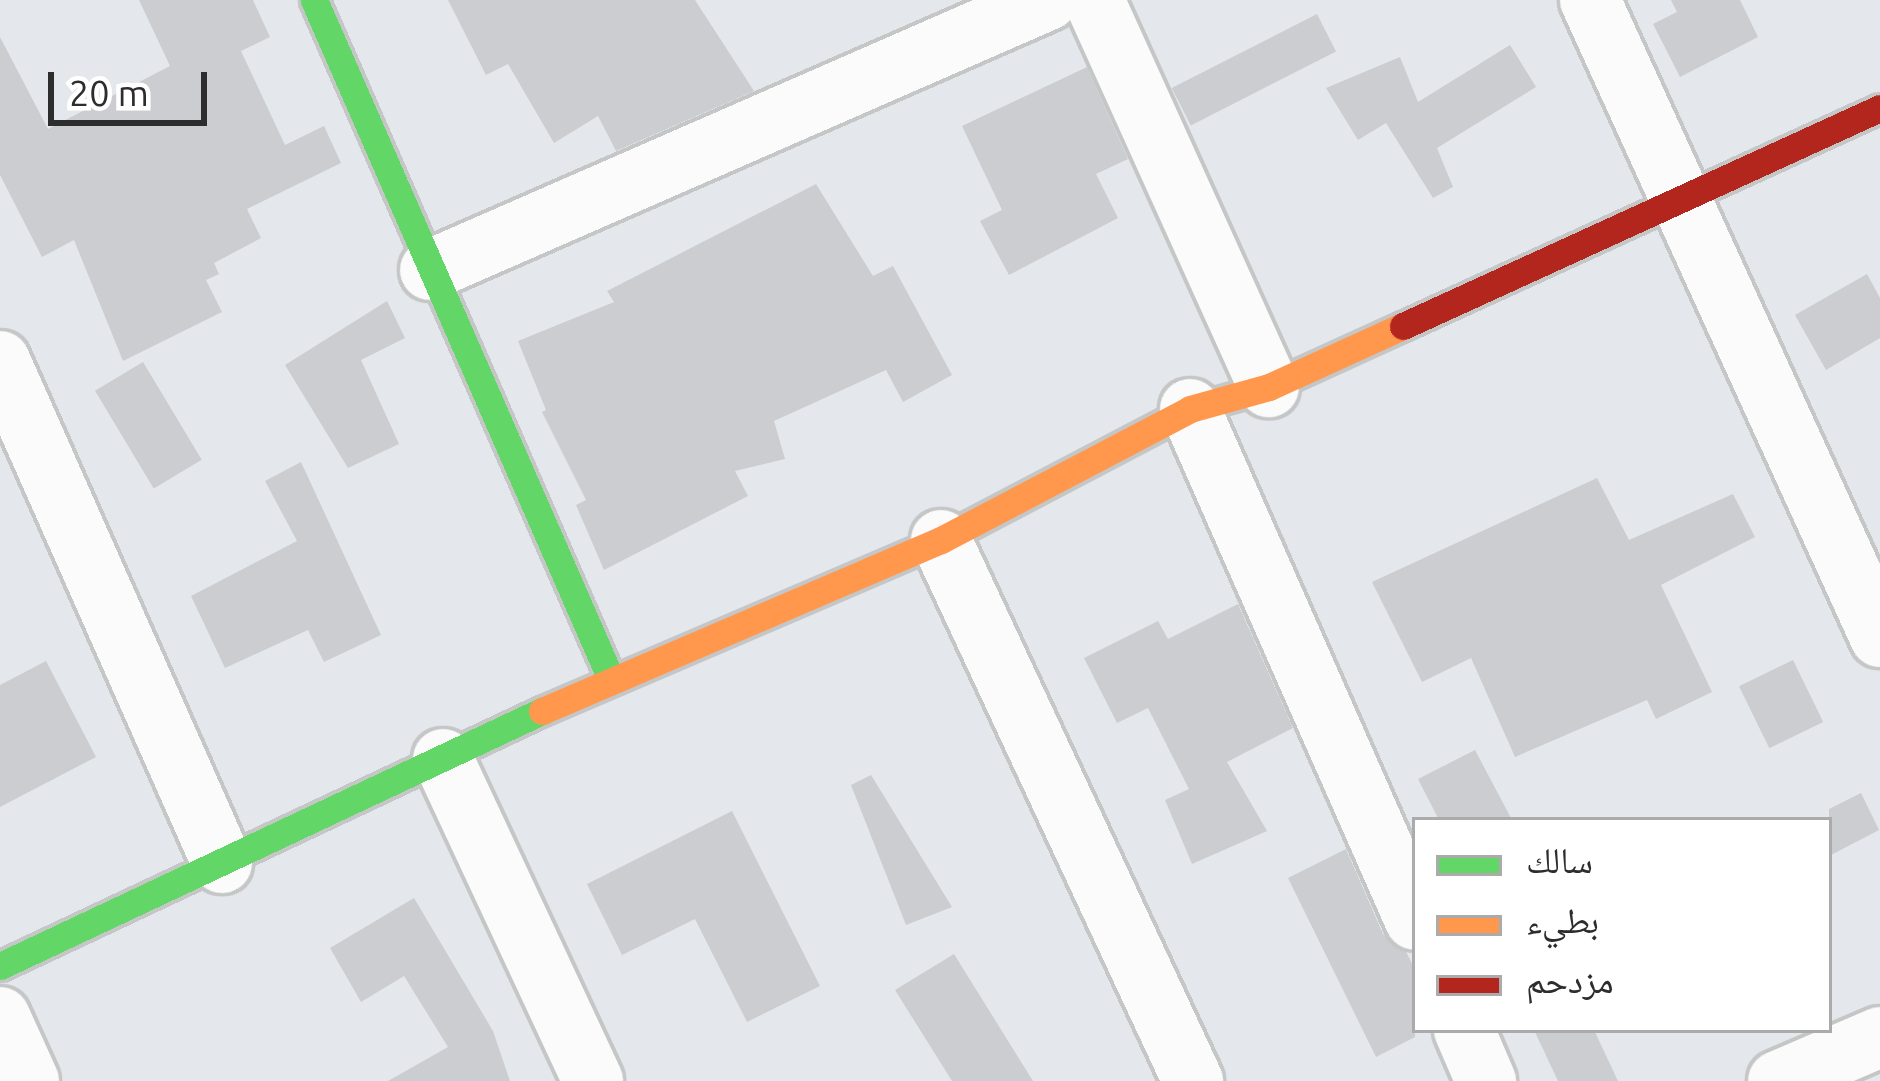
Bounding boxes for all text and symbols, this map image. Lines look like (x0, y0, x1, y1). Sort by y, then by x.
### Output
scale bar (54, 48, 213, 122)
text: 20 m (69, 72, 149, 113)
legend (1412, 817, 1832, 1033)
text: سالك (1526, 839, 1593, 880)
text: بطيء (1526, 899, 1599, 940)
text: مزدحم (1526, 959, 1614, 1000)

